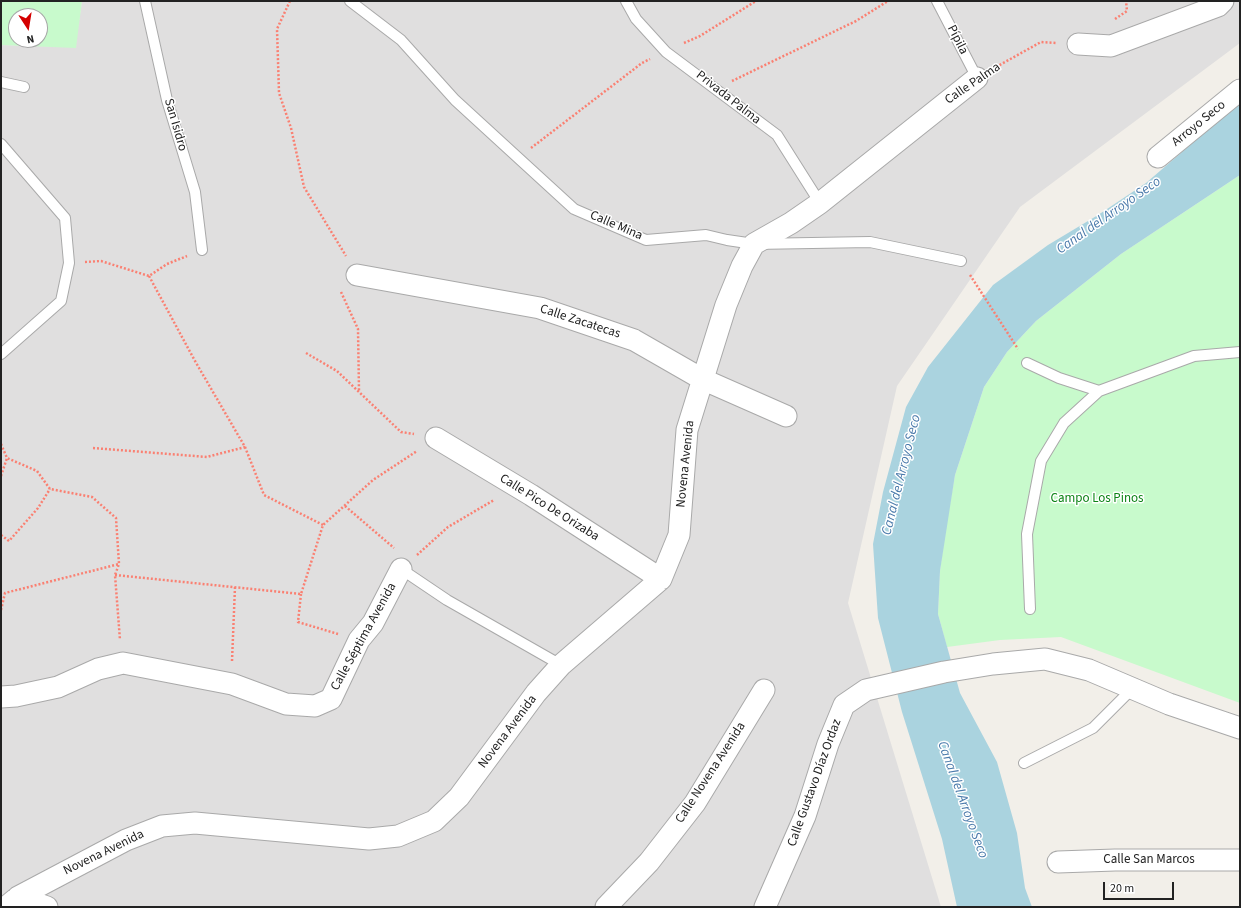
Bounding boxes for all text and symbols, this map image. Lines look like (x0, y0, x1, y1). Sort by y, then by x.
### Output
north arrow (8, 8, 48, 48)
street label: Pípila (943, 23, 971, 57)
text: N (25, 31, 36, 47)
street label: Calle Palma (942, 60, 1004, 108)
street label: Privada Palma (693, 68, 763, 128)
street label: San Isidro (160, 97, 190, 153)
street label: Arroyo Seco (1169, 98, 1229, 150)
water label: Canal del Arroyo Seco (1054, 174, 1164, 258)
street label: Calle Mina (587, 208, 645, 244)
street label: Calle Zacatecas (538, 302, 622, 342)
water label: Canal del Arroyo Seco (879, 413, 925, 537)
street label: Novena Avenida (674, 420, 698, 508)
street label: Calle Pico De Orizaba (496, 471, 602, 545)
park label: Campo Los Pinos (1051, 491, 1143, 507)
street label: Calle Séptima Avenida (328, 580, 400, 694)
street label: Novena Avenida (475, 692, 541, 772)
street label: Calle Gustavo Díaz Ordaz (785, 717, 845, 849)
street label: Calle Novena Avenida (673, 720, 749, 826)
water label: Canal del Arroyo Seco (933, 739, 991, 861)
street label: Novena Avenida (61, 827, 147, 879)
street label: Calle San Marcos (1103, 852, 1195, 868)
scale bar (1105, 874, 1176, 900)
text: 20 m (1110, 880, 1134, 897)

